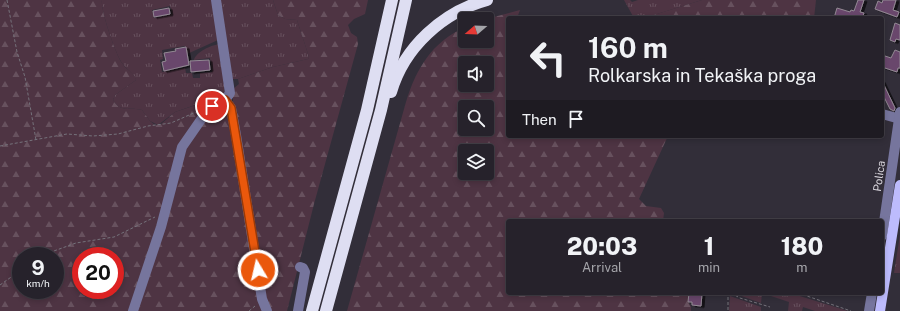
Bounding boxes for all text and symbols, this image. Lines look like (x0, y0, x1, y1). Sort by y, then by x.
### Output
north arrow (458, 12, 494, 48)
map controls (458, 12, 494, 180)
text: 160 m (588, 31, 668, 64)
icon: left (522, 32, 574, 84)
button: sound (458, 56, 494, 92)
text: Rolkarska in Tekaška proga (588, 65, 816, 86)
pin (195, 89, 229, 123)
icon: arrive (201, 95, 223, 117)
button: search (458, 100, 494, 136)
icon: arrive (565, 108, 587, 130)
text: Then (522, 111, 557, 128)
button: layers (458, 144, 494, 180)
street label: Polica (871, 160, 887, 192)
text: 20:03 (567, 232, 637, 260)
text: 1 (704, 232, 714, 260)
text: 180 (781, 232, 823, 260)
speed limit sign: 20 (72, 247, 124, 299)
position arrow (237, 249, 279, 291)
text: 9 (31, 256, 45, 280)
text: Arrival (582, 260, 622, 275)
text: min (698, 260, 720, 275)
text: m (796, 260, 808, 275)
text: km/h (26, 277, 50, 289)

